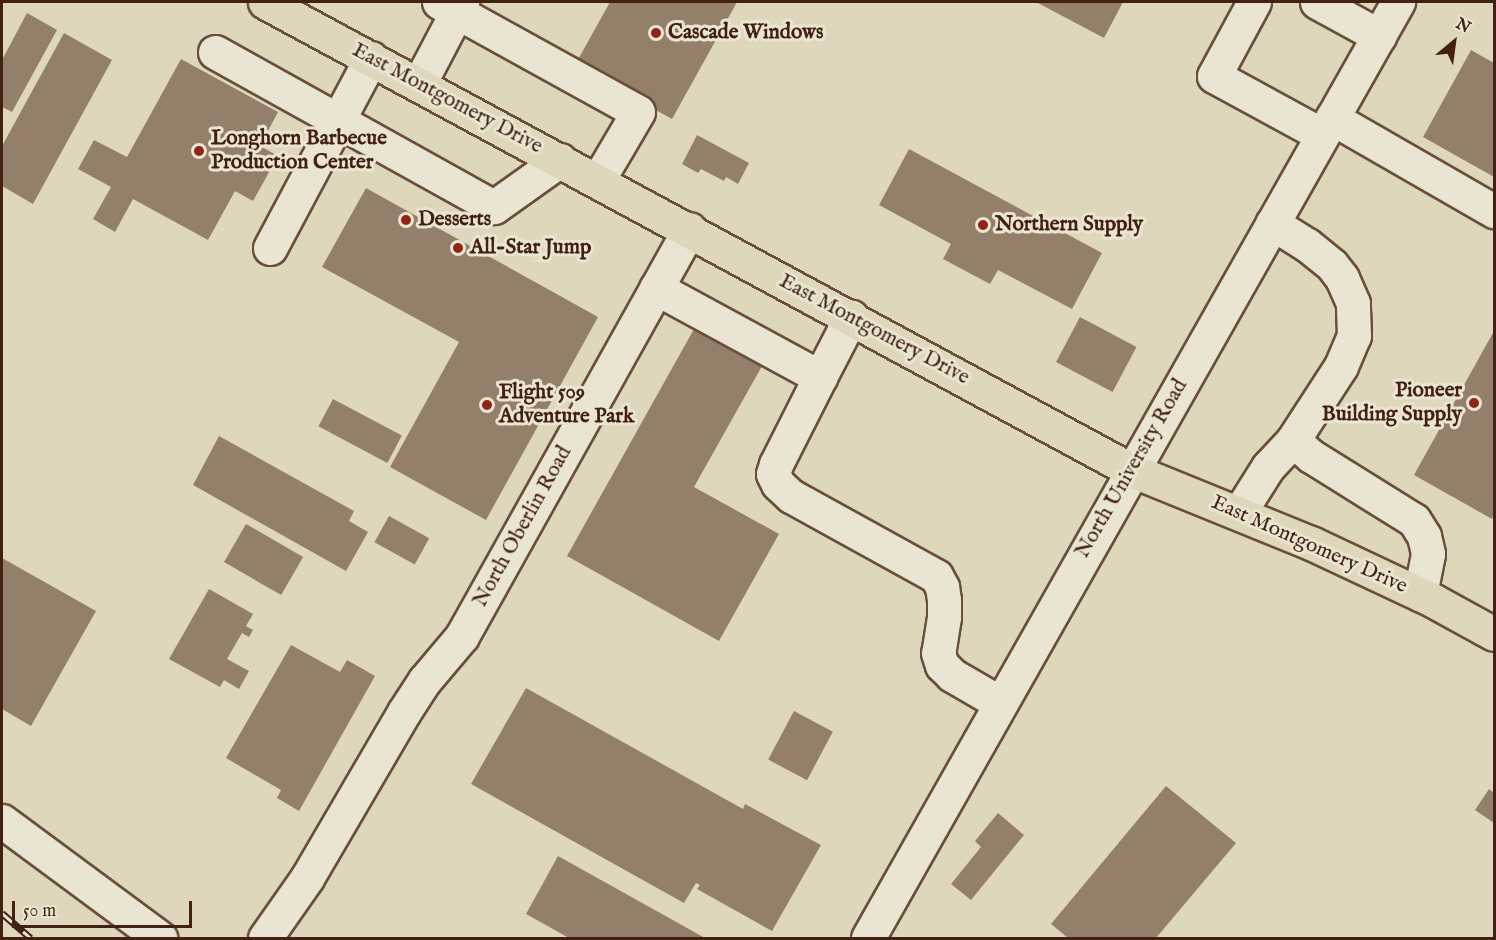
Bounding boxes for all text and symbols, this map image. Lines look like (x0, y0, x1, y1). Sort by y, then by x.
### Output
north arrow (1424, 12, 1484, 72)
text: N (1452, 14, 1474, 38)
place label: Cascade Windows (668, 20, 823, 46)
marker: Cascade Windows (649, 26, 663, 40)
street label: East Montgomery Drive (348, 38, 546, 160)
place label: Longhorn Barbecue Production Center (211, 126, 387, 176)
marker: Longhorn Barbecue Production Center (192, 144, 206, 158)
place label: Desserts (418, 207, 491, 233)
place label: Northern Supply (995, 212, 1143, 238)
marker: Desserts (399, 213, 413, 227)
marker: Northern Supply (976, 218, 990, 232)
place label: All-Star Jump (470, 235, 591, 261)
marker: All-Star Jump (451, 241, 465, 255)
street label: East Montgomery Drive (775, 269, 973, 391)
street label: North University Road (1070, 375, 1194, 563)
place label: Pioneer Building Supply (1322, 378, 1462, 428)
place label: Flight 509 Adventure Park (499, 380, 634, 430)
marker: Pioneer Building Supply (1467, 396, 1481, 410)
marker: Flight 509 Adventure Park (480, 398, 494, 412)
street label: North Oberlin Road (468, 442, 578, 612)
street label: East Montgomery Drive (1207, 490, 1411, 600)
scale bar (15, 889, 195, 927)
text: 50 m (23, 900, 56, 923)

